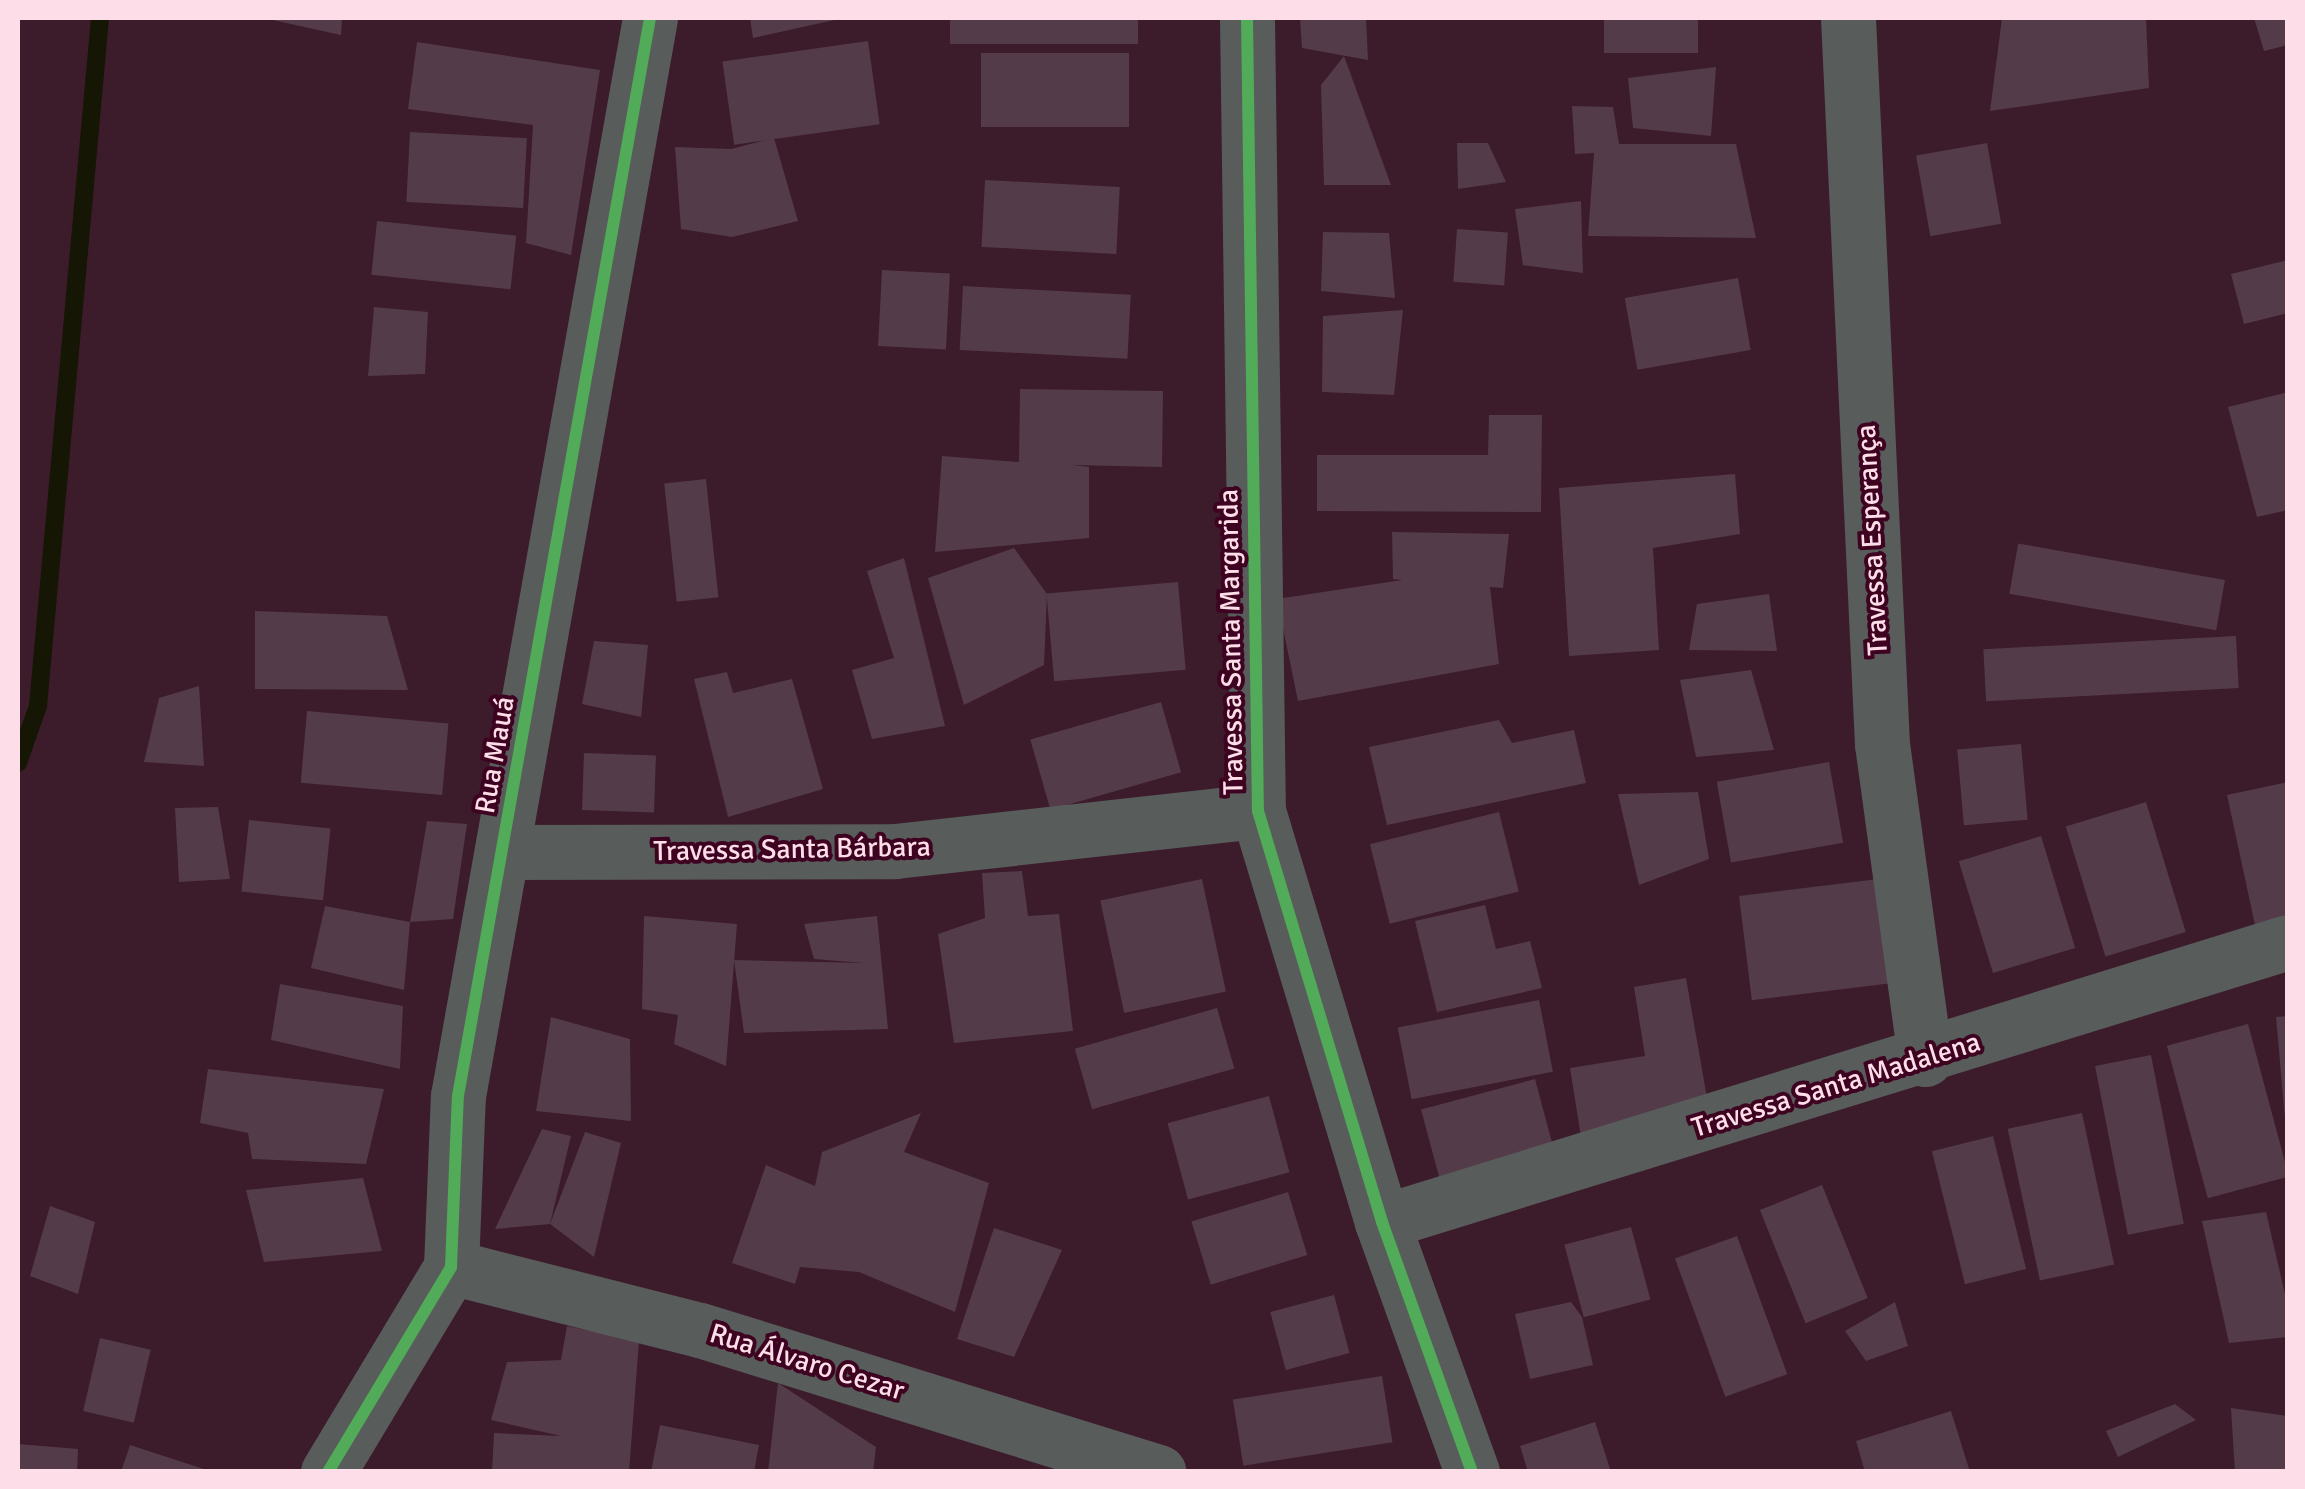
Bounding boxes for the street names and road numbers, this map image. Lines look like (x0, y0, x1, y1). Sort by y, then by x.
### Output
street label: Travessa Esperança (1849, 424, 1895, 656)
street label: Travessa Santa Margarida (1212, 489, 1250, 795)
street label: Rua Mauá (468, 694, 522, 816)
street label: Travessa Santa Bárbara (653, 830, 931, 868)
street label: Travessa Santa Madalena (1688, 1025, 1984, 1145)
street label: Rua Álvaro Cezar (706, 1316, 908, 1408)

